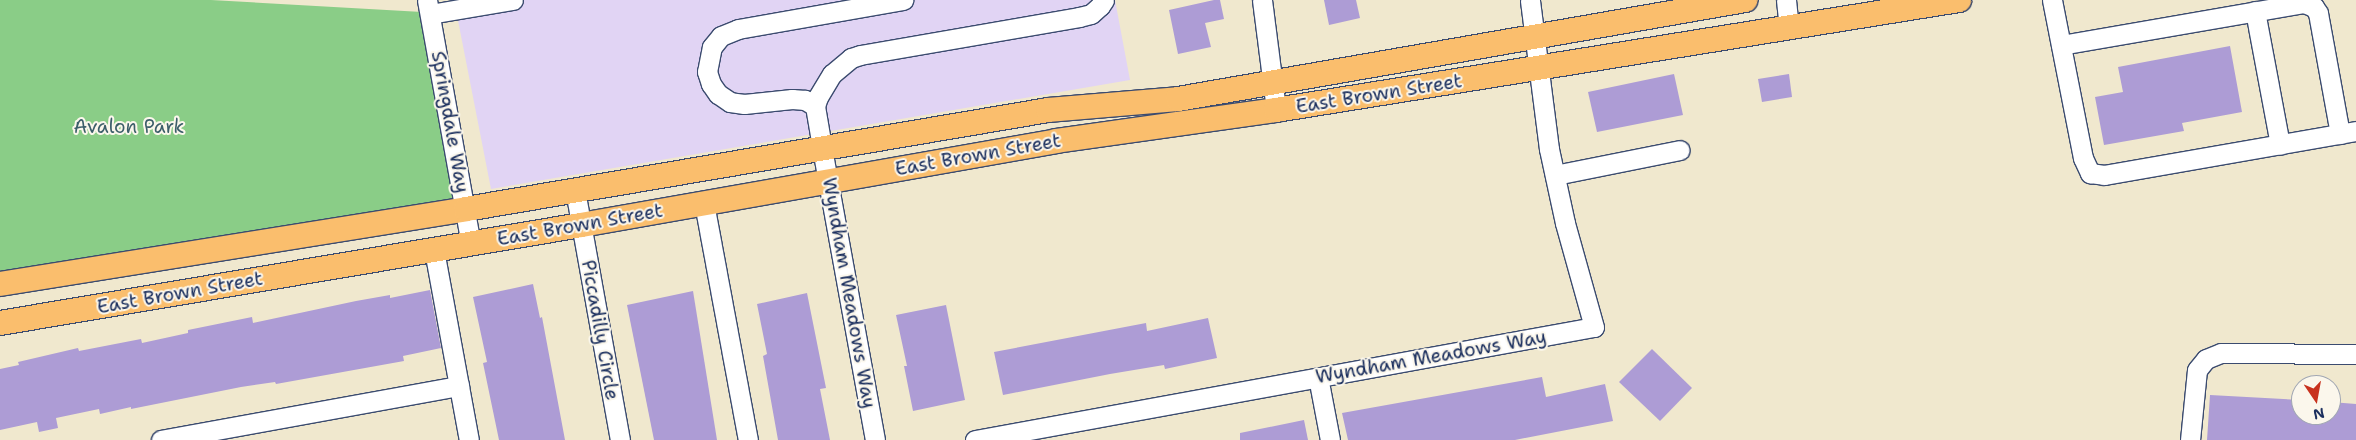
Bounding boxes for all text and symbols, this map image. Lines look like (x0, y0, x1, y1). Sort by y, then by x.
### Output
street label: Springdale Way (426, 49, 474, 195)
street label: East Brown Street (1294, 70, 1464, 118)
park label: Avalon Park (74, 116, 184, 138)
street label: East Brown Street (893, 129, 1063, 181)
street label: Wyndham Meadows Way (817, 176, 881, 410)
street label: East Brown Street (495, 199, 665, 251)
street label: Piccadilly Circle (576, 258, 624, 402)
street label: East Brown Street (95, 267, 265, 319)
street label: Wyndham Meadows Way (1314, 325, 1548, 389)
north arrow (2291, 375, 2341, 425)
text: N (2312, 404, 2326, 424)

